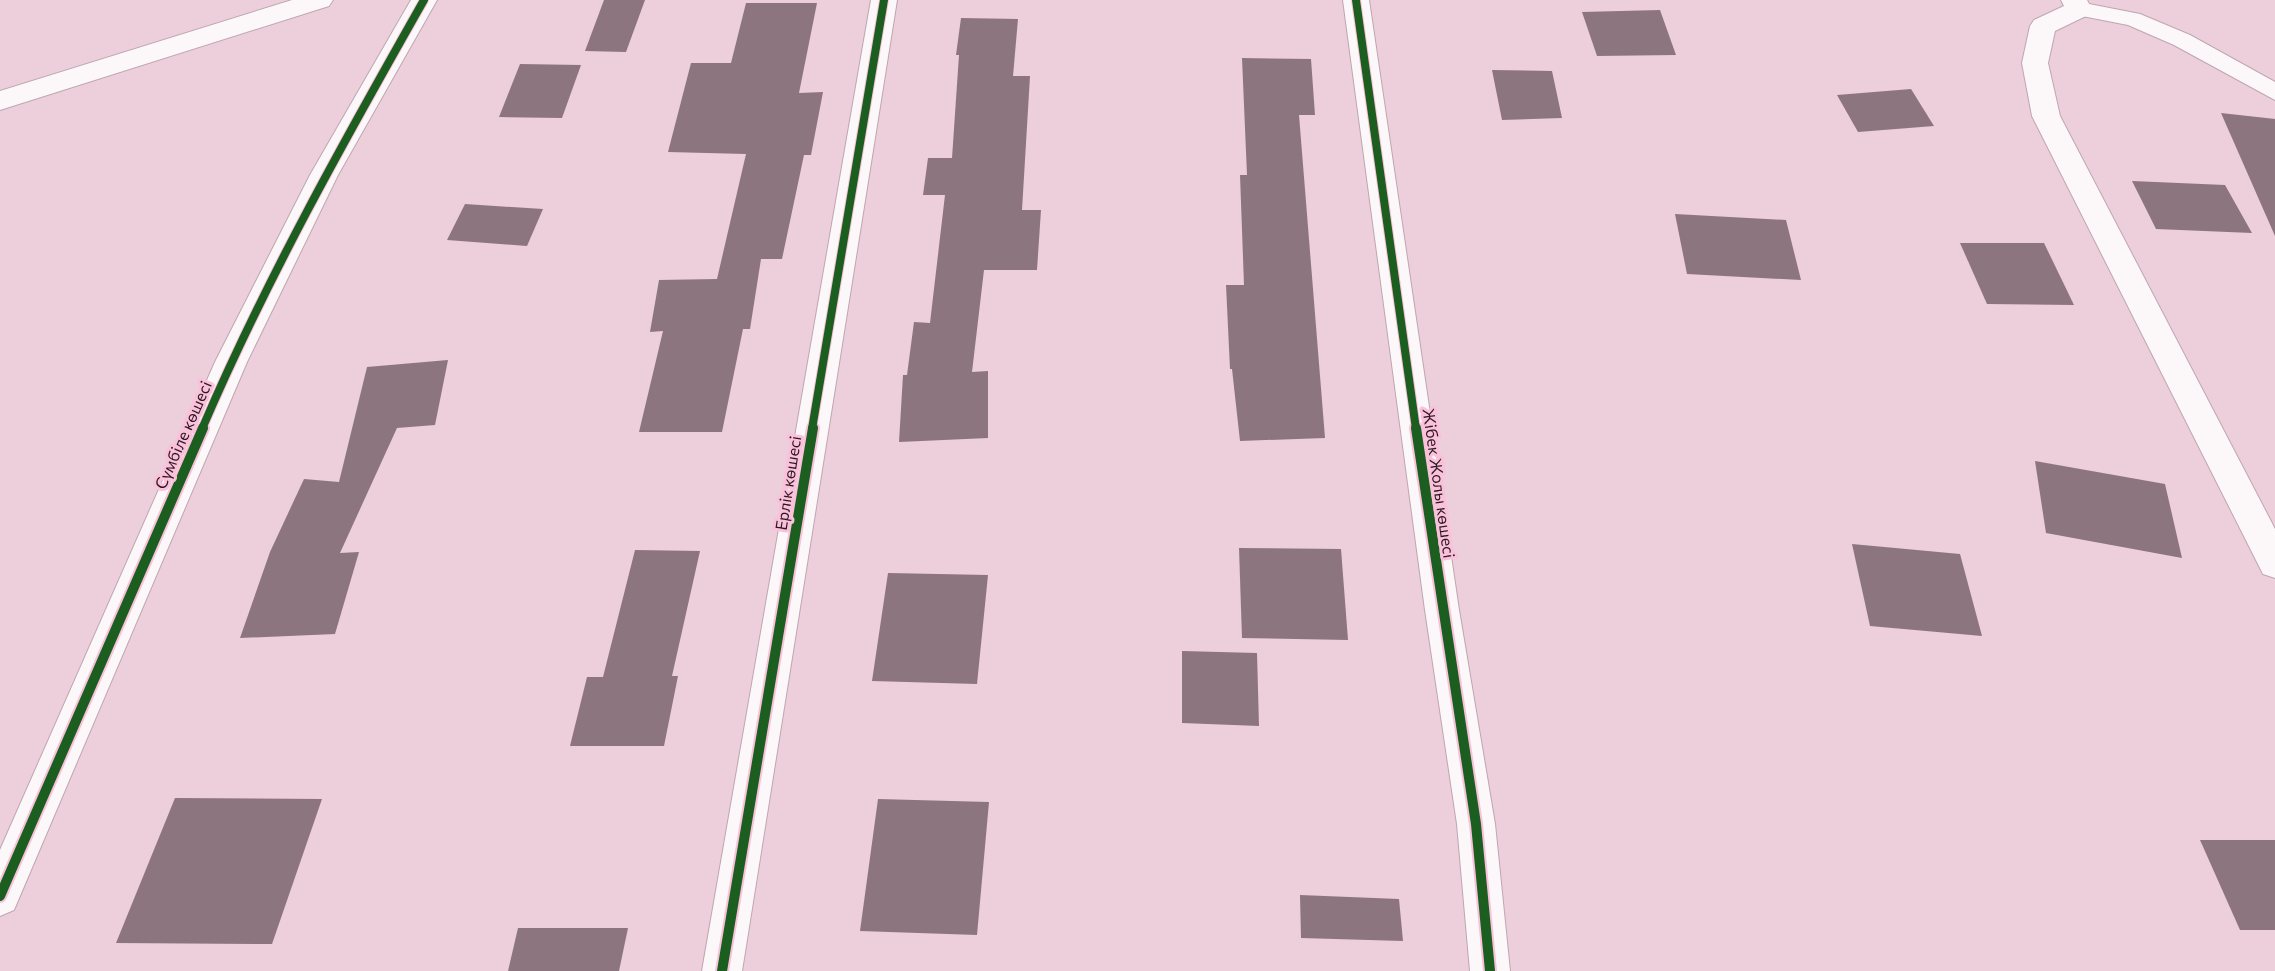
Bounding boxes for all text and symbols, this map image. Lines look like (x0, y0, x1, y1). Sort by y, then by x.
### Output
street label: Сүмбіле көшесі (150, 378, 215, 492)
street label: Жібек Жолы көшесі (1420, 407, 1459, 559)
street label: Ерлік көшесі (771, 434, 804, 531)

